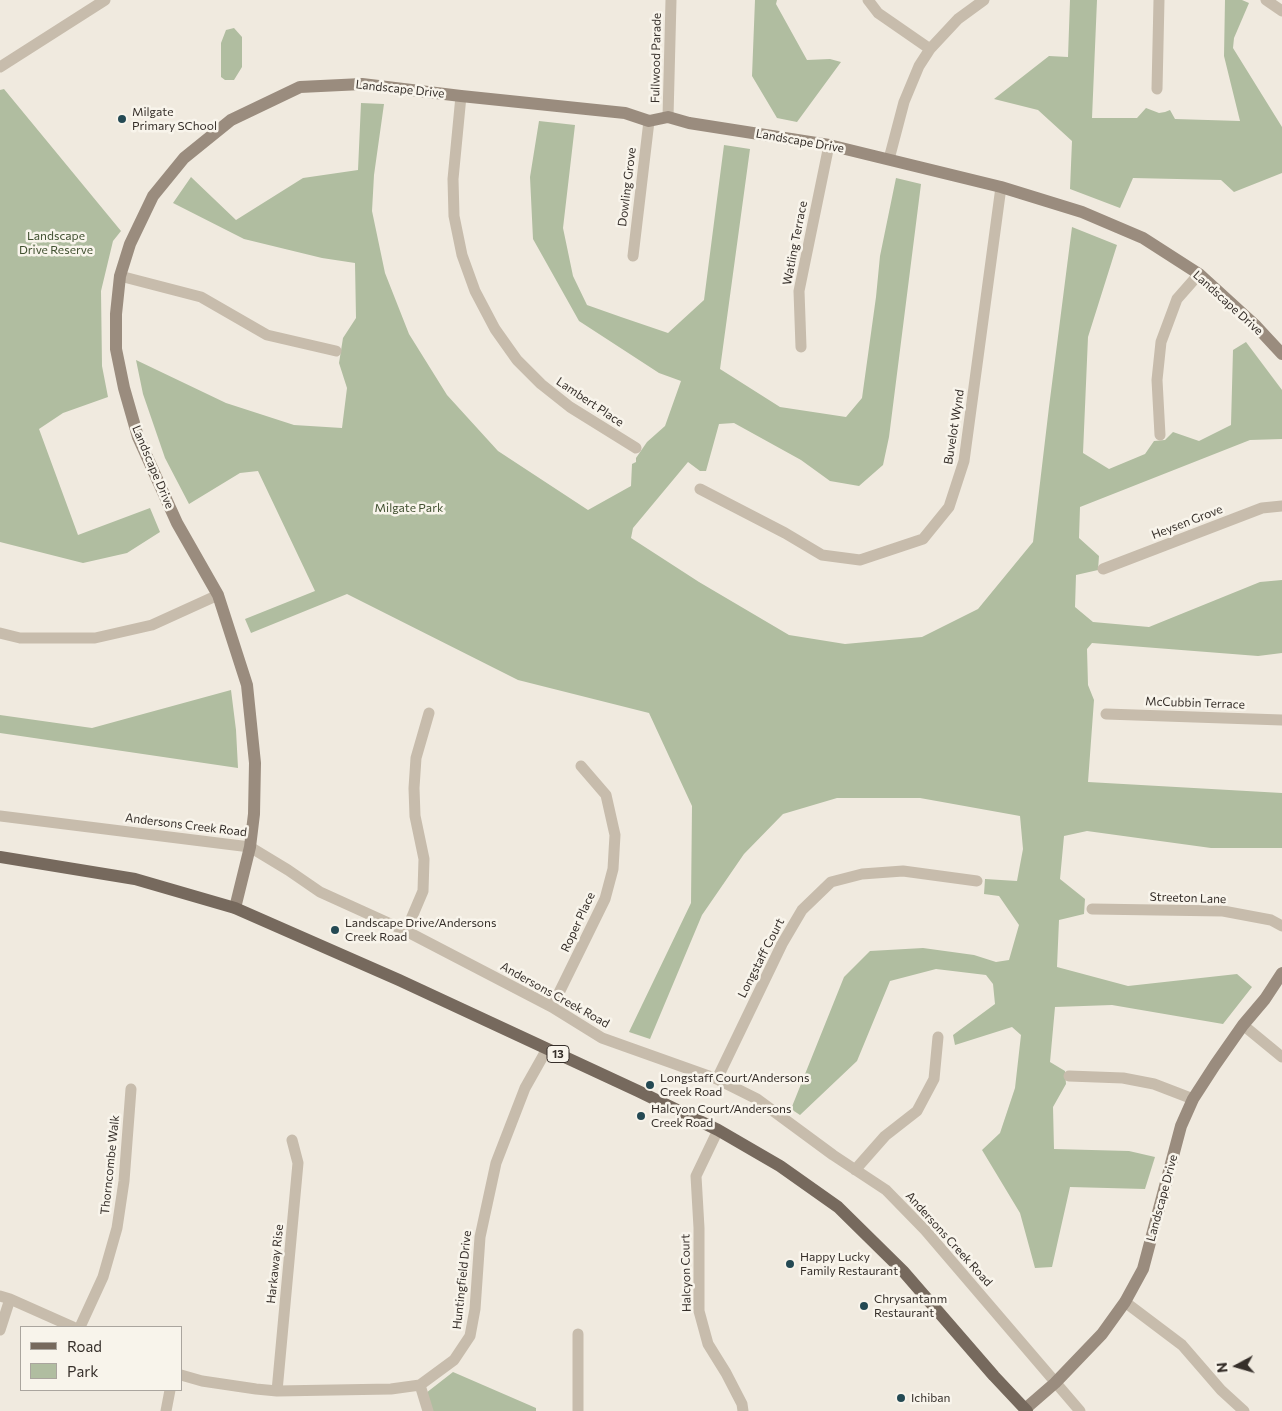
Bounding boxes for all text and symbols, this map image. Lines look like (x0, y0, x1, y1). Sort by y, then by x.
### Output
street label: Fullwood Parade (648, 13, 664, 103)
street label: Landscape Drive (355, 77, 445, 101)
place label: Milgate Primary SChool (132, 105, 217, 133)
marker: Milgate Primary SChool (116, 113, 128, 125)
street label: Landscape Drive (755, 126, 845, 156)
street label: Dowling Grove (615, 147, 639, 227)
street label: Watling Terrace (780, 200, 810, 286)
park label: Landscape Drive Reserve (19, 229, 93, 257)
street label: Landscape Drive (1190, 268, 1266, 338)
street label: Lambert Place (554, 374, 626, 430)
street label: Buvelot Wynd (941, 388, 967, 466)
street label: Landscape Drive (129, 423, 177, 511)
park label: Milgate Park (375, 501, 443, 515)
street label: Heysen Grove (1149, 502, 1225, 542)
street label: McCubbin Terrace (1145, 694, 1245, 712)
street label: Andersons Creek Road (124, 810, 248, 840)
street label: Streeton Lane (1150, 889, 1226, 907)
street label: Roper Place (558, 890, 598, 954)
place label: Landscape Drive/Andersons Creek Road (345, 916, 496, 944)
street label: Longstaff Court (735, 916, 787, 1000)
marker: Landscape Drive/Andersons Creek Road (329, 924, 341, 936)
street label: Andersons Creek Road (498, 959, 612, 1031)
road number: 13 (547, 1046, 569, 1062)
place label: Longstaff Court/Andersons Creek Road (660, 1071, 809, 1099)
marker: Longstaff Court/Andersons Creek Road (644, 1079, 656, 1091)
place label: Halcyon Court/Andersons Creek Road (651, 1102, 791, 1130)
marker: Halcyon Court/Andersons Creek Road (635, 1110, 647, 1122)
street label: Thorncombe Walk (98, 1114, 122, 1216)
street label: Landscape Drive (1143, 1153, 1181, 1243)
street label: Andersons Creek Road (903, 1189, 995, 1289)
street label: Harkaway Rise (264, 1224, 286, 1304)
street label: Huntingfield Drive (450, 1230, 474, 1330)
street label: Halcyon Court (678, 1234, 694, 1312)
place label: Happy Lucky Family Restaurant (800, 1250, 898, 1278)
marker: Happy Lucky Family Restaurant (784, 1258, 796, 1270)
place label: Chrysantanm Restaurant (874, 1292, 947, 1320)
marker: Chrysantanm Restaurant (858, 1300, 870, 1312)
legend (20, 1326, 182, 1391)
text: Road (67, 1337, 102, 1355)
north arrow (1212, 1341, 1262, 1391)
text: Park (67, 1362, 98, 1380)
text: N (1213, 1362, 1231, 1374)
place label: Ichiban (911, 1391, 950, 1405)
marker: Ichiban (895, 1392, 907, 1404)

